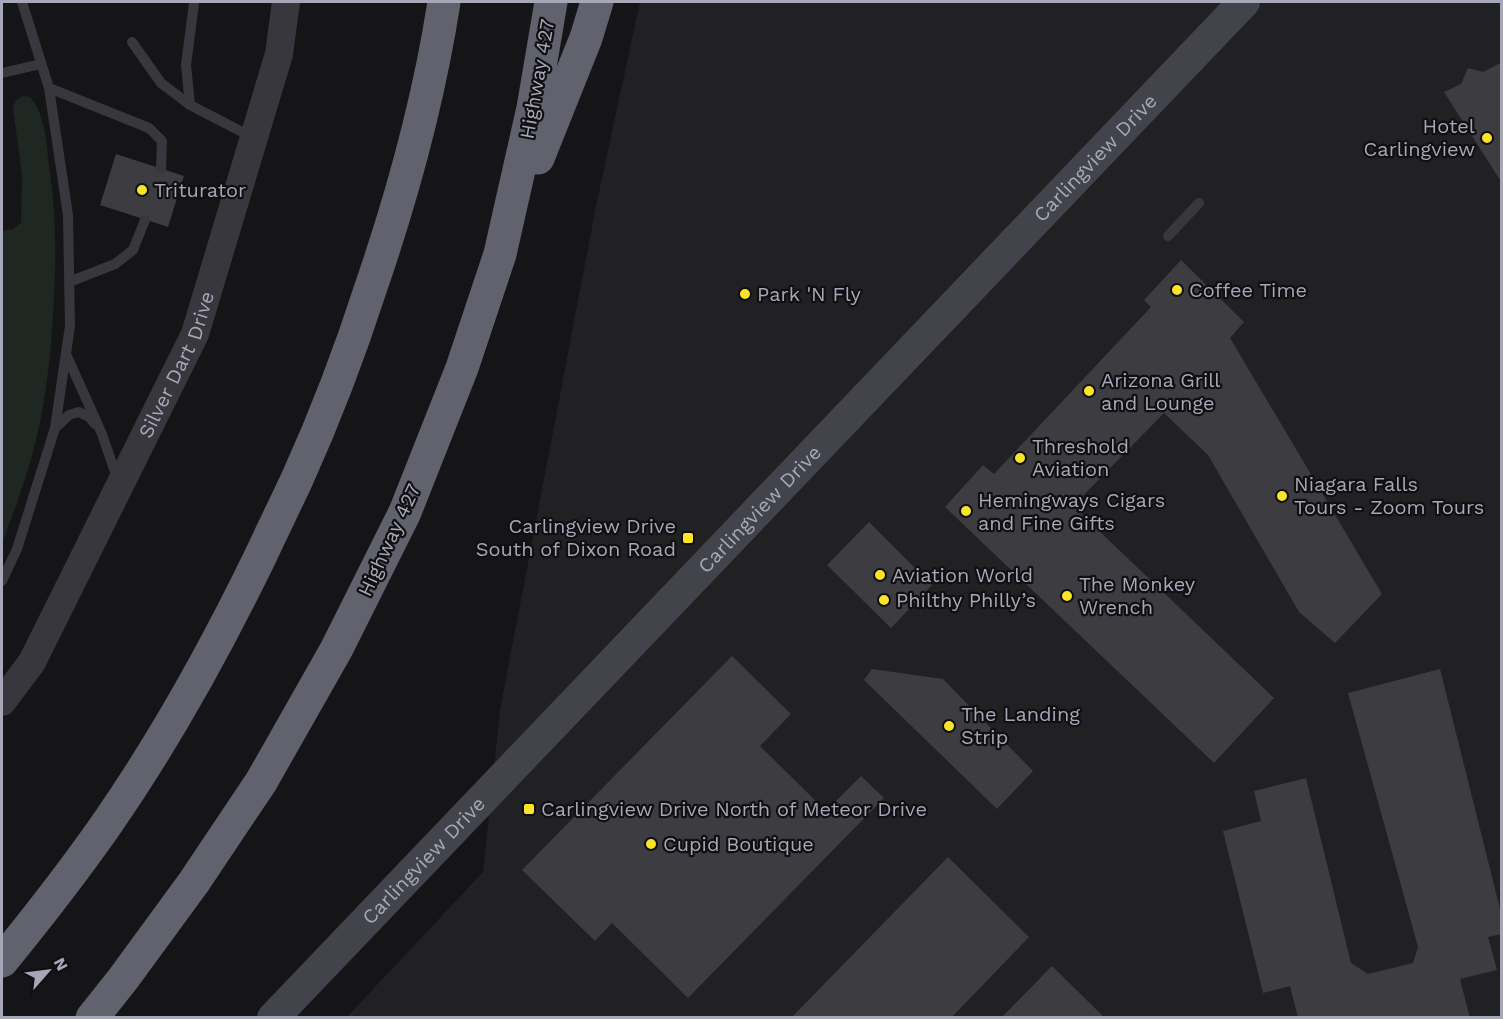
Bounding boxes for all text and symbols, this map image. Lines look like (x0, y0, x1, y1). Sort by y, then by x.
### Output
street label: Highway 427 (515, 17, 559, 141)
street label: Carlingview Drive (1029, 89, 1162, 227)
place label: Hotel Carlingview (1364, 114, 1475, 161)
marker: Hotel Carlingview (1480, 131, 1494, 145)
place label: Triturator (154, 178, 246, 202)
marker: Triturator (135, 183, 149, 197)
place label: Coffee Time (1189, 278, 1307, 302)
place label: Park 'N Fly (757, 282, 861, 306)
marker: Coffee Time (1170, 283, 1184, 297)
marker: Park 'N Fly (738, 287, 752, 301)
street label: Silver Dart Drive (133, 288, 219, 442)
place label: Arizona Grill and Lounge (1101, 368, 1220, 415)
marker: Arizona Grill and Lounge (1082, 384, 1096, 398)
place label: Threshold Aviation (1032, 434, 1129, 481)
street label: Carlingview Drive (693, 440, 826, 578)
marker: Threshold Aviation (1013, 451, 1027, 465)
place label: Niagara Falls Tours - Zoom Tours (1294, 472, 1484, 519)
street label: Highway 427 (352, 480, 426, 600)
place label: Hemingways Cigars and Fine Gifts (978, 488, 1165, 535)
marker: Niagara Falls Tours - Zoom Tours (1275, 489, 1289, 503)
marker: Hemingways Cigars and Fine Gifts (959, 504, 973, 518)
place label: Carlingview Drive South of Dixon Road (476, 514, 676, 561)
marker: Carlingview Drive South of Dixon Road (681, 531, 695, 545)
place label: Aviation World (892, 563, 1033, 587)
marker: Aviation World (873, 568, 887, 582)
place label: The Monkey Wrench (1079, 572, 1196, 619)
place label: Philthy Philly’s (896, 588, 1036, 612)
marker: The Monkey Wrench (1060, 589, 1074, 603)
marker: Philthy Philly’s (877, 593, 891, 607)
place label: The Landing Strip (961, 702, 1080, 749)
marker: The Landing Strip (942, 719, 956, 733)
street label: Carlingview Drive (357, 792, 490, 929)
place label: Carlingview Drive North of Meteor Drive (541, 797, 927, 821)
marker: Carlingview Drive North of Meteor Drive (522, 802, 536, 816)
place label: Cupid Boutique (663, 832, 814, 856)
marker: Cupid Boutique (644, 837, 658, 851)
north arrow (18, 941, 78, 1001)
text: N (50, 954, 72, 974)

